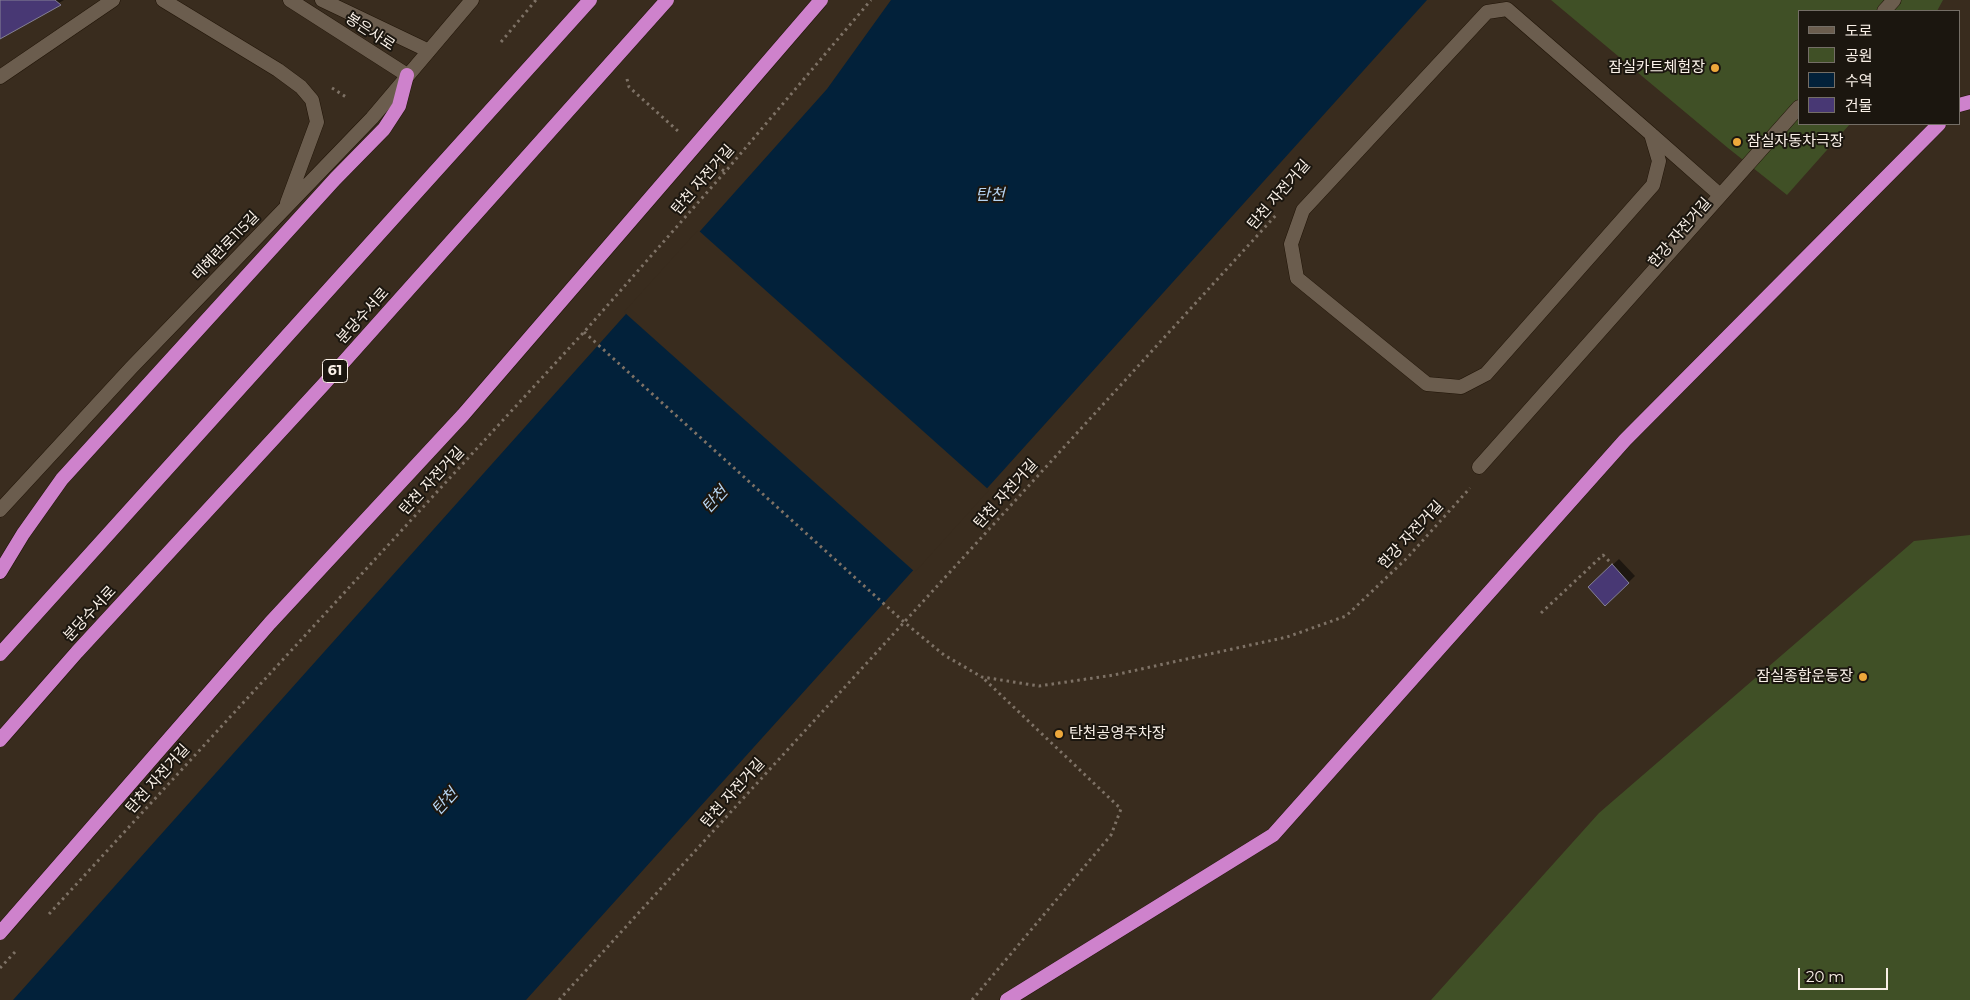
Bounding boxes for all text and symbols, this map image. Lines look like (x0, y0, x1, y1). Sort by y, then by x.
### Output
street label: 봉은사로 (342, 9, 398, 55)
legend (1798, 10, 1960, 125)
text: 도로 (1845, 21, 1873, 40)
text: 공원 (1845, 46, 1873, 65)
place label: 잠실카트체험장 (1608, 59, 1705, 77)
marker: 잠실카트체험장 (1709, 62, 1721, 74)
text: 수역 (1845, 71, 1873, 90)
text: 건물 (1845, 96, 1873, 115)
place label: 잠실자동차극장 (1747, 133, 1844, 151)
marker: 잠실자동차극장 (1731, 136, 1743, 148)
street label: 탄천 자전거길 (668, 141, 738, 219)
street label: 탄천 자전거길 (1244, 156, 1314, 234)
water label: 탄천 (975, 185, 1005, 205)
street label: 한강 자전거길 (1645, 194, 1715, 272)
street label: 테헤란로115길 (189, 208, 263, 284)
street label: 분당수서로 (333, 284, 393, 348)
road number: 61 (322, 360, 348, 382)
street label: 탄천 자전거길 (396, 443, 468, 519)
street label: 탄천 자전거길 (970, 456, 1042, 532)
water label: 탄천 (698, 483, 732, 517)
street label: 한강 자전거길 (1375, 497, 1447, 573)
street label: 분당수서로 (60, 583, 120, 645)
place label: 잠실종합운동장 (1756, 668, 1853, 686)
marker: 잠실종합운동장 (1857, 671, 1869, 683)
place label: 탄천공영주차장 (1069, 725, 1166, 743)
marker: 탄천공영주차장 (1053, 728, 1065, 740)
street label: 탄천 자전거길 (122, 741, 194, 817)
street label: 탄천 자전거길 (697, 755, 769, 831)
water label: 탄천 (428, 785, 462, 819)
scale bar (1800, 958, 1890, 990)
text: 20 m (1806, 967, 1844, 986)

